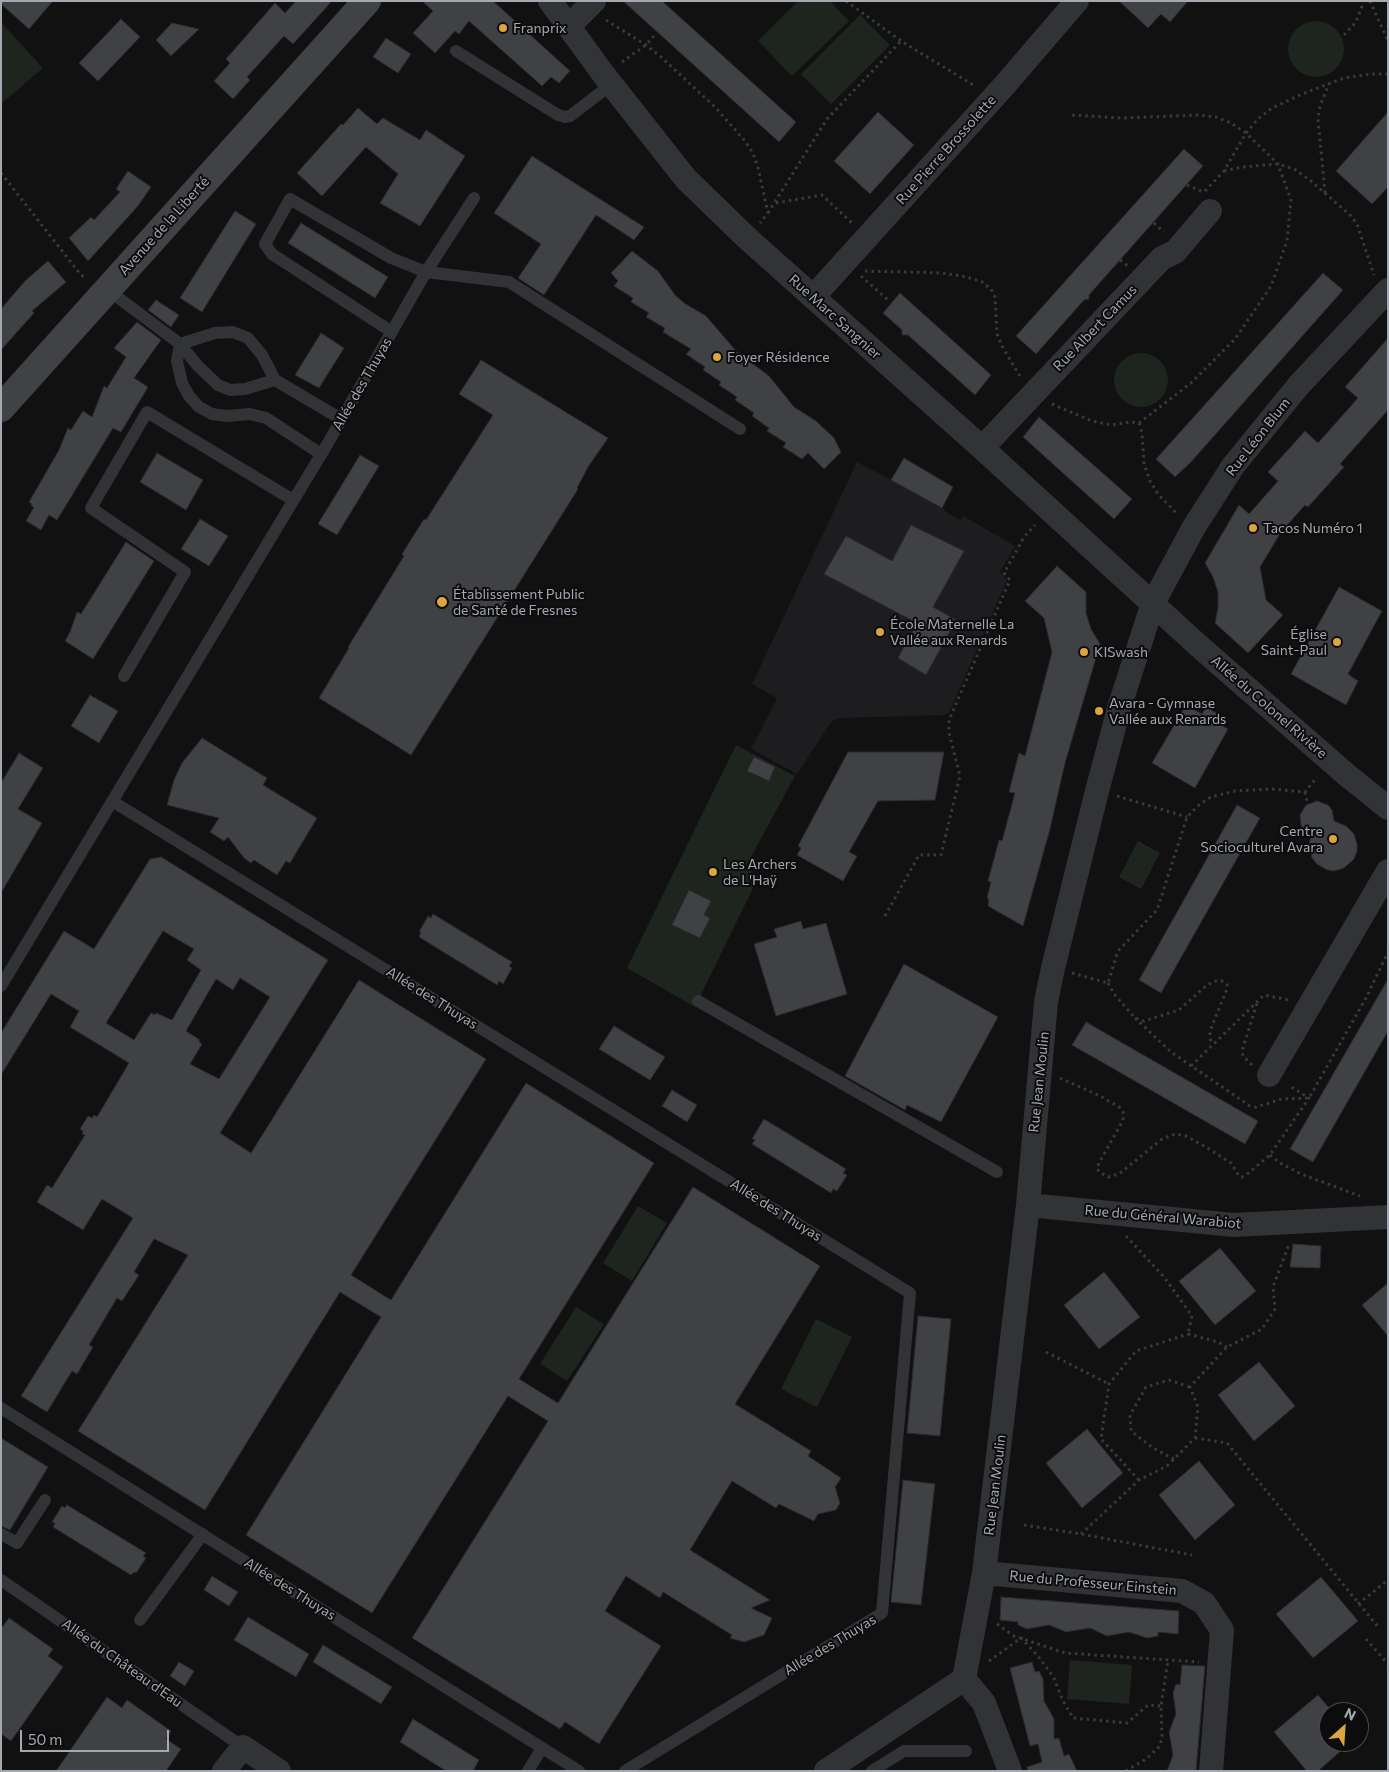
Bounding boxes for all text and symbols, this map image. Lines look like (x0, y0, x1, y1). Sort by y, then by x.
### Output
place label: Franprix (513, 20, 567, 36)
marker: Franprix (497, 22, 509, 34)
street label: Rue Pierre Brossolette (892, 92, 1000, 208)
street label: Avenue de la Liberté (115, 173, 213, 279)
street label: Rue Marc Sangnier (785, 271, 885, 363)
street label: Rue Albert Camus (1050, 281, 1140, 375)
street label: Allée des Thuyas (329, 335, 395, 433)
place label: Foyer Résidence (727, 349, 830, 365)
marker: Foyer Résidence (711, 351, 723, 363)
street label: Rue Léon Blum (1222, 395, 1294, 479)
place label: Tacos Numéro 1 (1263, 520, 1363, 536)
marker: Tacos Numéro 1 (1247, 522, 1259, 534)
place label: Établissement Public de Santé de Fresnes (453, 586, 585, 618)
marker: Établissement Public de Santé de Fresnes (435, 595, 449, 609)
place label: École Maternelle La Vallée aux Renards (890, 616, 1014, 648)
marker: École Maternelle La Vallée aux Renards (874, 626, 886, 638)
place label: Église Saint-Paul (1261, 626, 1327, 658)
marker: Église Saint-Paul (1331, 636, 1343, 648)
place label: KISwash (1094, 644, 1148, 660)
marker: KISwash (1078, 646, 1090, 658)
street label: Allée du Colonel Rivière (1208, 652, 1330, 762)
place label: Avara - Gymnase Vallée aux Renards (1109, 695, 1226, 728)
marker: Avara - Gymnase Vallée aux Renards (1093, 705, 1105, 717)
place label: Centre Socioculturel Avara (1200, 823, 1323, 856)
marker: Centre Socioculturel Avara (1327, 833, 1339, 845)
place label: Les Archers de L'Haÿ (723, 856, 797, 889)
marker: Les Archers de L'Haÿ (707, 866, 719, 878)
street label: Allée des Thuyas (383, 963, 481, 1033)
street label: Rue Jean Moulin (1025, 1031, 1053, 1133)
street label: Allée des Thuyas (727, 1175, 825, 1245)
street label: Rue du Général Warabiot (1084, 1202, 1242, 1232)
street label: Rue Jean Moulin (980, 1434, 1010, 1536)
street label: Allée des Thuyas (241, 1554, 339, 1624)
street label: Rue du Professeur Einstein (1009, 1567, 1177, 1599)
street label: Allée des Thuyas (781, 1611, 879, 1679)
street label: Allée du Château d'Eau (59, 1615, 185, 1711)
north arrow (1319, 1702, 1369, 1752)
text: N (1342, 1704, 1359, 1724)
scale bar (22, 1720, 171, 1752)
text: 50 m (28, 1730, 62, 1748)

